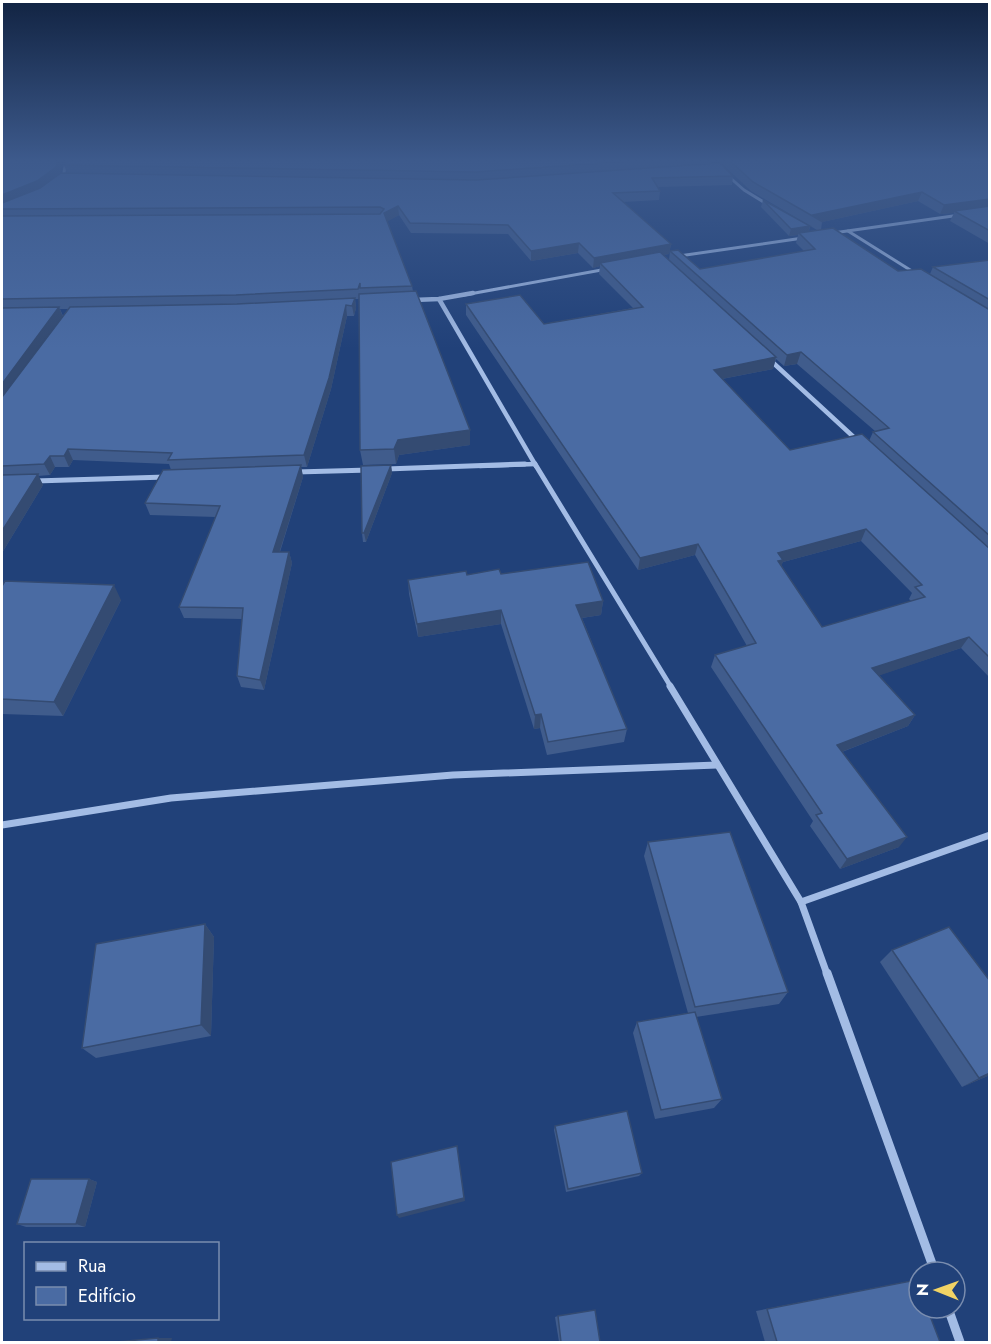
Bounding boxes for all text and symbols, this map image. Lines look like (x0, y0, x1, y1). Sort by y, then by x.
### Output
legend (24, 1242, 219, 1320)
text: Rua (78, 1253, 106, 1279)
north arrow (907, 1260, 967, 1320)
text: Edifício (78, 1283, 136, 1309)
text: N (911, 1283, 934, 1296)

